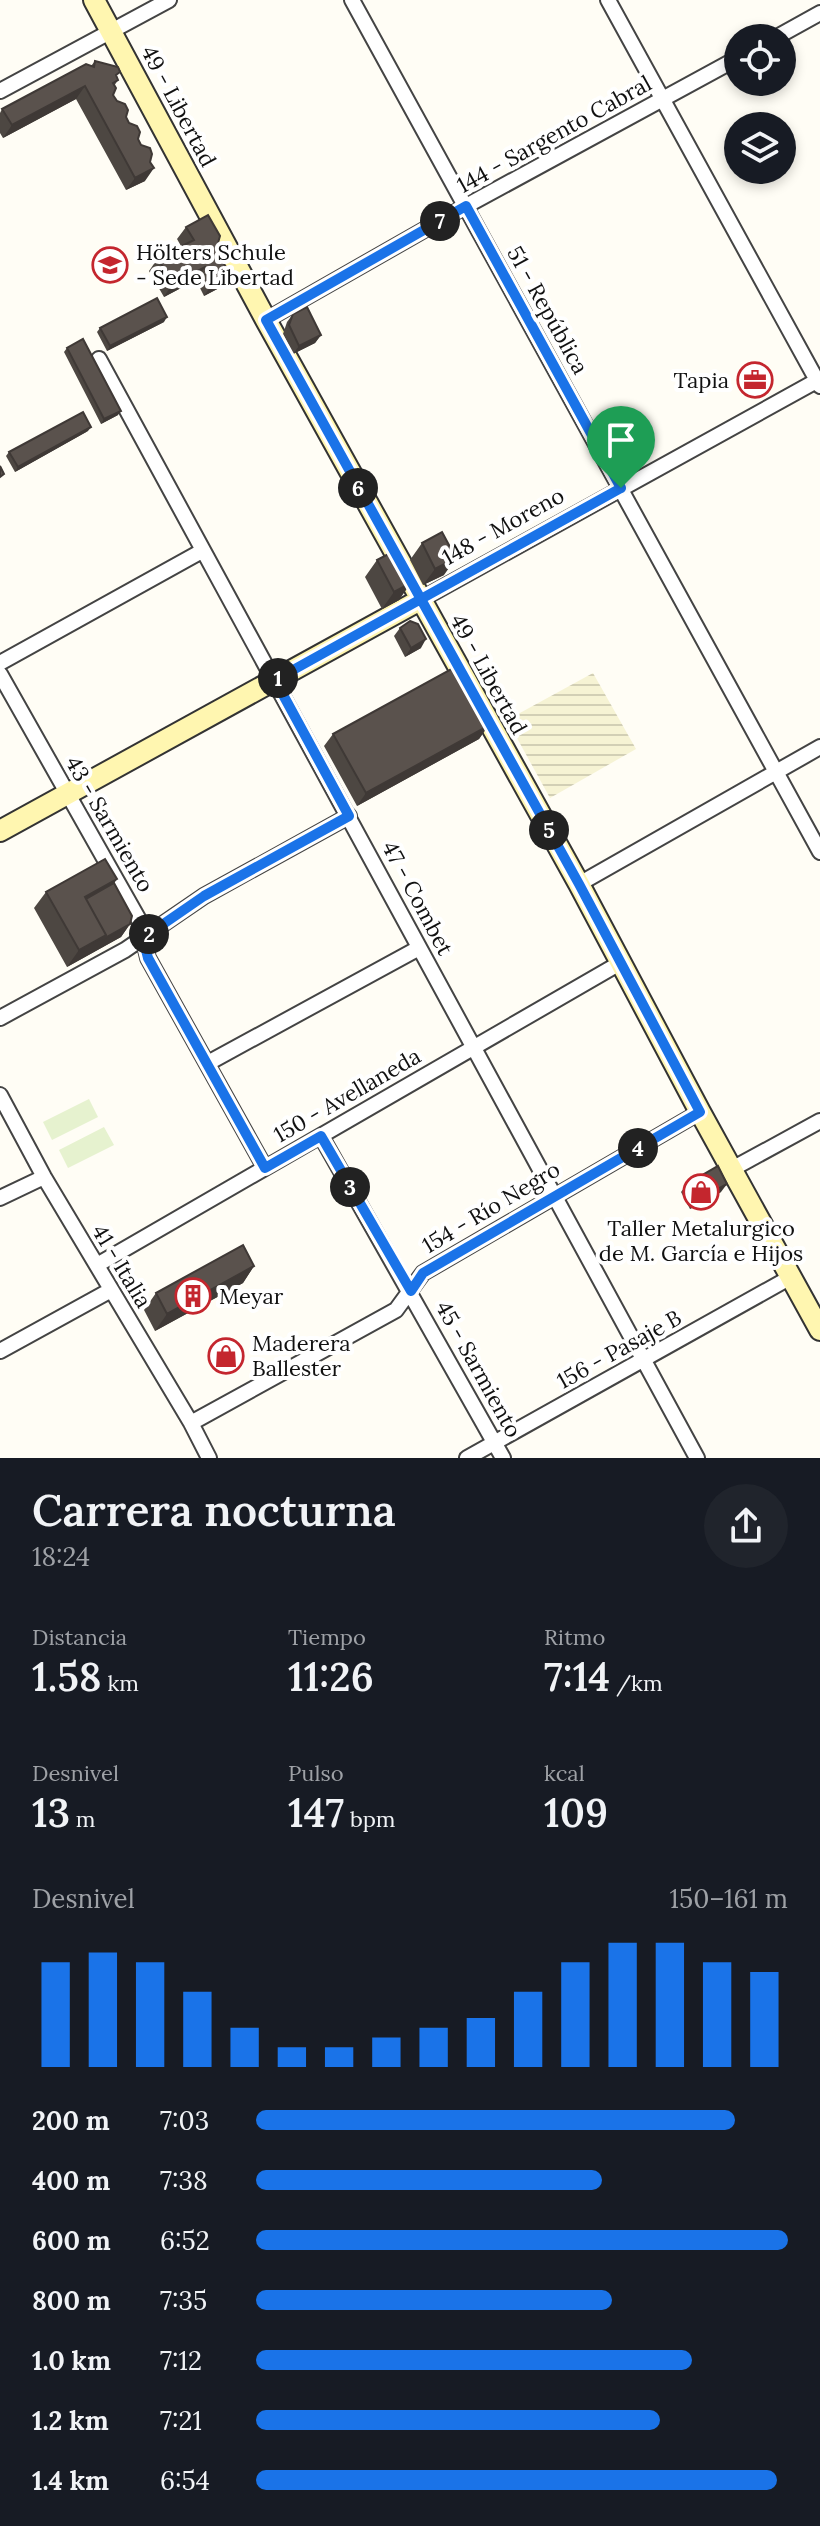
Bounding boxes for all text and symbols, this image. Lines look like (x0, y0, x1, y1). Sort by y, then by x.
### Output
map controls (724, 24, 796, 184)
button: locate (724, 24, 796, 96)
street label: 49 - Libertad (135, 41, 223, 171)
street label: 144 - Sargento Cabral (452, 69, 656, 199)
button: layers (724, 112, 796, 184)
pin: 7 (420, 201, 460, 241)
text: 7 (435, 207, 445, 235)
place label: Hölters Schule - Sede Libertad (136, 238, 294, 291)
street label: 51 - República (501, 241, 595, 379)
school or university icon: Hölters Schule - Sede Libertad (91, 246, 129, 284)
office icon: Tapia (736, 361, 774, 399)
place label: Tapia (673, 366, 729, 394)
pin (587, 406, 655, 488)
icon: arrive (599, 418, 643, 462)
pin: 6 (338, 468, 378, 508)
text: 6 (352, 474, 364, 502)
street label: 148 - Moreno (437, 481, 569, 571)
street label: 49 - Libertad (444, 609, 534, 739)
pin: 1 (258, 658, 298, 698)
text: 1 (274, 664, 282, 692)
street label: 43 - Sarmiento (60, 751, 160, 897)
pin: 5 (529, 810, 569, 850)
text: 5 (543, 816, 555, 844)
street label: 47 - Combet (376, 836, 460, 960)
pin: 2 (129, 914, 169, 954)
text: 2 (143, 920, 155, 948)
street label: 150 - Avellaneda (268, 1042, 426, 1148)
pin: 4 (618, 1128, 658, 1168)
text: 4 (632, 1134, 644, 1162)
street label: 154 - Río Negro (417, 1155, 565, 1259)
pin: 3 (330, 1167, 370, 1207)
text: 3 (344, 1173, 356, 1201)
shop icon: Taller Metalurgico de M. García e Hijos (682, 1173, 720, 1211)
place label: Taller Metalurgico de M. García e Hijos (599, 1214, 803, 1267)
street label: 41 - Italia (86, 1219, 158, 1313)
building icon: Meyar (174, 1277, 212, 1315)
place label: Meyar (219, 1282, 284, 1310)
street label: 45 - Sarmiento (430, 1296, 528, 1442)
street label: 156 - Pasaje B (552, 1303, 686, 1395)
place label: Maderera Ballester (252, 1329, 351, 1382)
shop icon: Maderera Ballester (207, 1337, 245, 1375)
text: Carrera nocturna (32, 1482, 396, 1538)
button: share (704, 1484, 788, 1568)
text: 18:24 (32, 1540, 90, 1573)
text: Distancia (32, 1623, 127, 1651)
text: Tiempo (288, 1623, 366, 1651)
text: Ritmo (544, 1623, 605, 1651)
text: 1.58 (32, 1651, 102, 1702)
text: 11:26 (288, 1651, 374, 1702)
text: 7:14 (544, 1651, 610, 1702)
text: km (102, 1669, 139, 1697)
text: /km (610, 1669, 663, 1697)
text: Desnivel (32, 1759, 119, 1787)
text: Pulso (288, 1759, 344, 1787)
text: kcal (544, 1759, 585, 1787)
text: 13 (32, 1787, 70, 1838)
text: 147 (288, 1787, 344, 1838)
text: 109 (544, 1787, 608, 1838)
text: m (70, 1805, 96, 1833)
text: bpm (344, 1805, 396, 1833)
text: Desnivel (32, 1882, 135, 1915)
text: 150–161 m (670, 1882, 788, 1915)
text: 200 m (32, 2104, 110, 2137)
text: 7:03 (160, 2104, 209, 2137)
text: 400 m (32, 2164, 110, 2197)
text: 7:38 (160, 2164, 208, 2197)
text: 600 m (32, 2224, 111, 2257)
text: 6:52 (160, 2224, 210, 2257)
text: 800 m (32, 2284, 111, 2317)
text: 7:35 (160, 2284, 207, 2317)
text: 1.0 km (32, 2344, 111, 2377)
text: 7:12 (160, 2344, 202, 2377)
text: 1.2 km (32, 2404, 109, 2437)
text: 7:21 (160, 2404, 202, 2437)
text: 1.4 km (32, 2464, 109, 2497)
text: 6:54 (160, 2464, 210, 2497)

